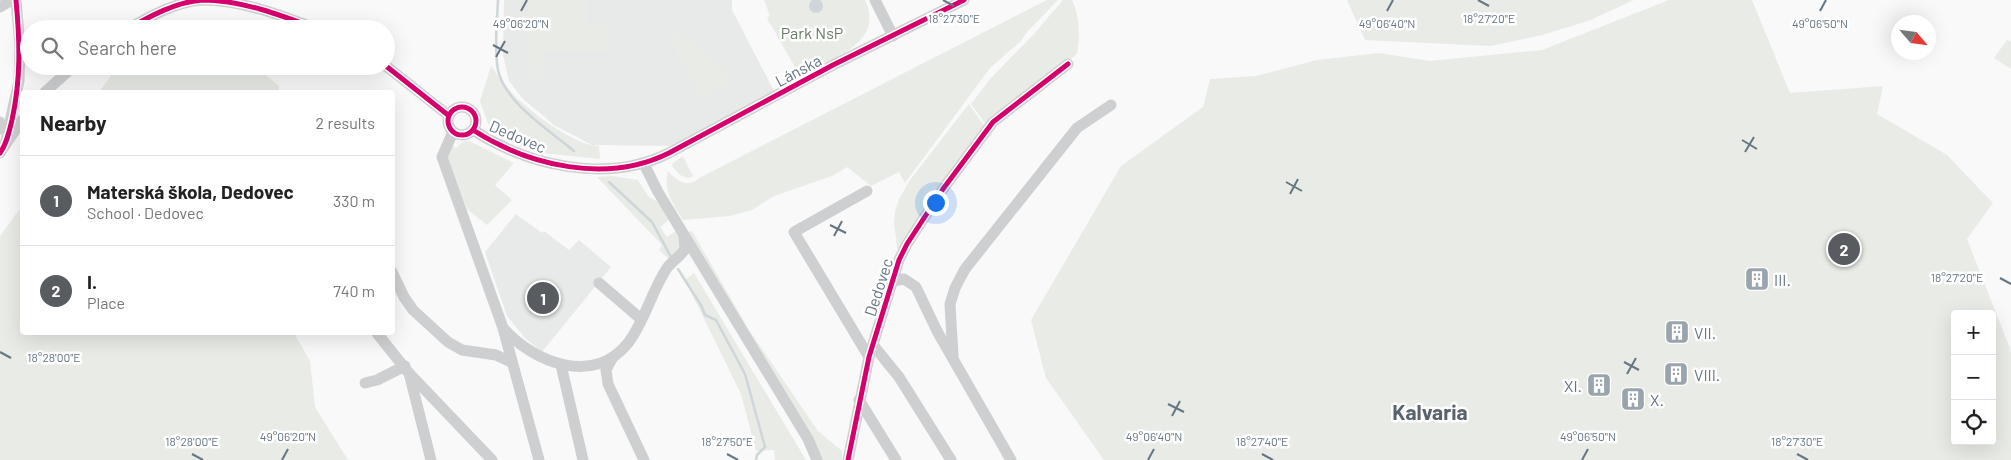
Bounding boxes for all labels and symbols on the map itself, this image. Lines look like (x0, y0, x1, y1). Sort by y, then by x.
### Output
text: 18°27'30"E (928, 11, 980, 25)
text: 18°27'20"E (1463, 11, 1515, 25)
north arrow (1891, 15, 1936, 60)
text: 49°06'20"N (493, 16, 549, 30)
text: 49°06'40"N (1359, 16, 1415, 30)
text: 49°06'50"N (1792, 16, 1848, 30)
park label: Park NsP (781, 23, 843, 42)
street label: Lánska (772, 50, 824, 90)
street label: Dedovec (487, 116, 549, 156)
your location (923, 190, 949, 216)
pin: 2 (1828, 230, 1860, 268)
street label: Dedovec (860, 256, 896, 318)
building icon: III. (1744, 266, 1770, 292)
place label: III. (1774, 270, 1791, 289)
text: 18°27'20"E (1931, 270, 1983, 284)
pin: 1 (527, 279, 559, 317)
building icon: VII. (1664, 319, 1690, 345)
place label: VII. (1694, 323, 1716, 342)
text: 18°28'00"E (27, 350, 81, 364)
building icon: VIII. (1663, 361, 1689, 387)
place label: VIII. (1694, 365, 1720, 384)
building icon: XI. (1586, 372, 1612, 398)
place label: XI. (1564, 376, 1582, 395)
building icon: X. (1620, 386, 1646, 412)
place label: X. (1650, 390, 1664, 409)
district label: Kalvaria (1392, 399, 1468, 424)
text: 49°06'20"N (260, 429, 316, 443)
text: 49°06'40"N (1126, 429, 1182, 443)
text: 49°06'50"N (1560, 429, 1616, 443)
text: 18°28'00"E (165, 434, 219, 448)
text: 18°27'50"E (701, 434, 753, 448)
text: 18°27'40"E (1236, 434, 1288, 448)
text: 18°27'30"E (1771, 434, 1823, 448)

